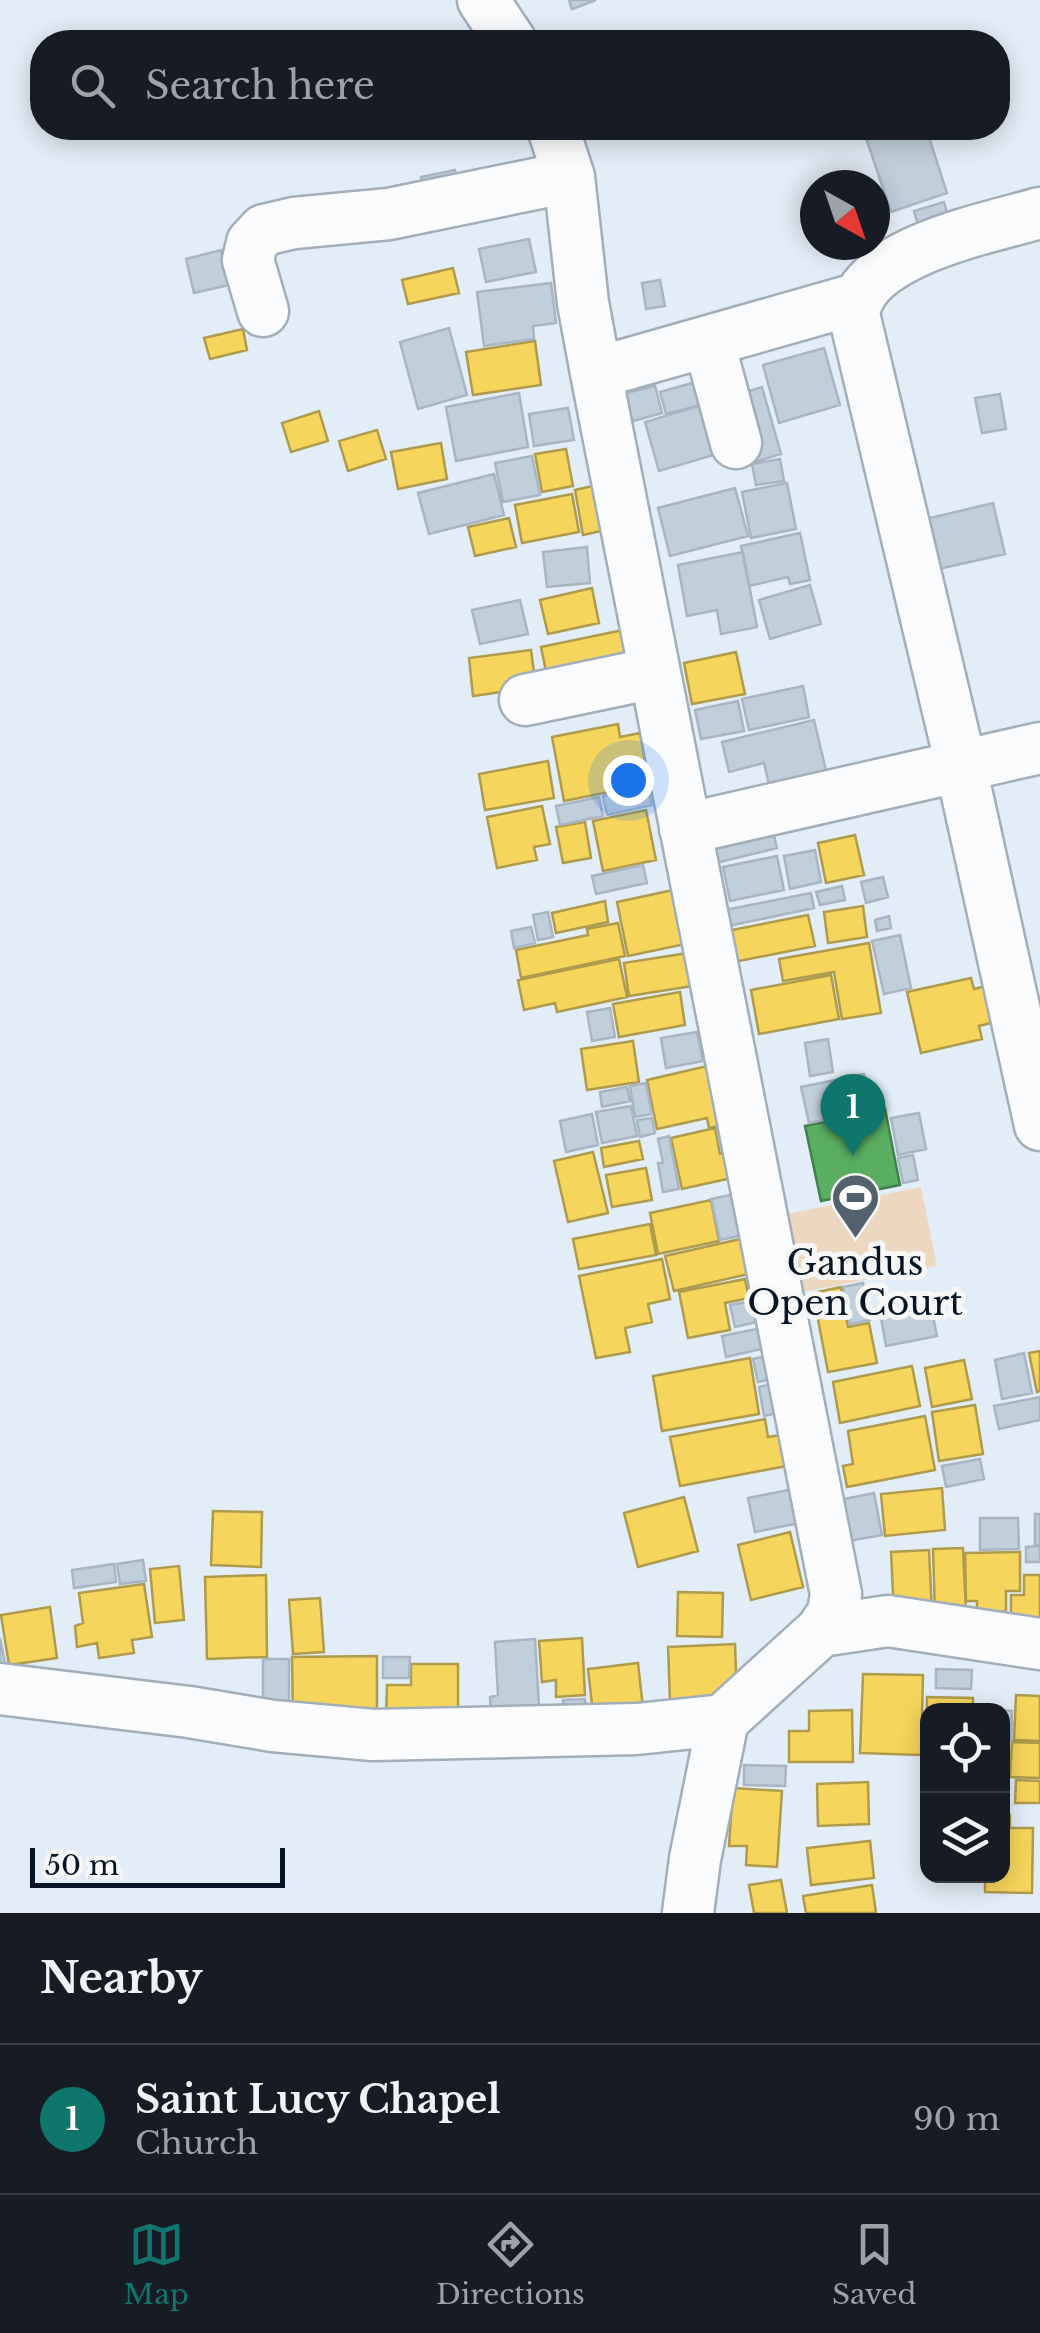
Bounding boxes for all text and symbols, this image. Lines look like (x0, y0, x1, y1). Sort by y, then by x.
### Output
search box (30, 30, 1010, 140)
icon: search (65, 58, 120, 113)
text: Search here (145, 62, 375, 109)
north arrow (800, 170, 890, 260)
your location (603, 755, 654, 806)
pin: 1 (820, 1074, 886, 1156)
sports icon: Gandus Open Court (829, 1172, 881, 1240)
place label: Gandus Open Court (747, 1241, 963, 1324)
map controls (920, 1703, 1010, 1883)
button: locate (920, 1703, 1010, 1793)
button: layers (920, 1793, 1010, 1883)
scale bar (30, 1843, 285, 1888)
text: 50 m (45, 1848, 119, 1883)
text: Nearby (40, 1952, 203, 2004)
text: Saint Lucy Chapel (135, 2076, 501, 2123)
text: 1 (66, 2099, 79, 2139)
text: 90 m (913, 2099, 1000, 2139)
text: Church (135, 2123, 258, 2163)
tab: Map (124, 2217, 189, 2312)
tab: Directions (436, 2217, 585, 2312)
tab: Saved (832, 2217, 916, 2312)

